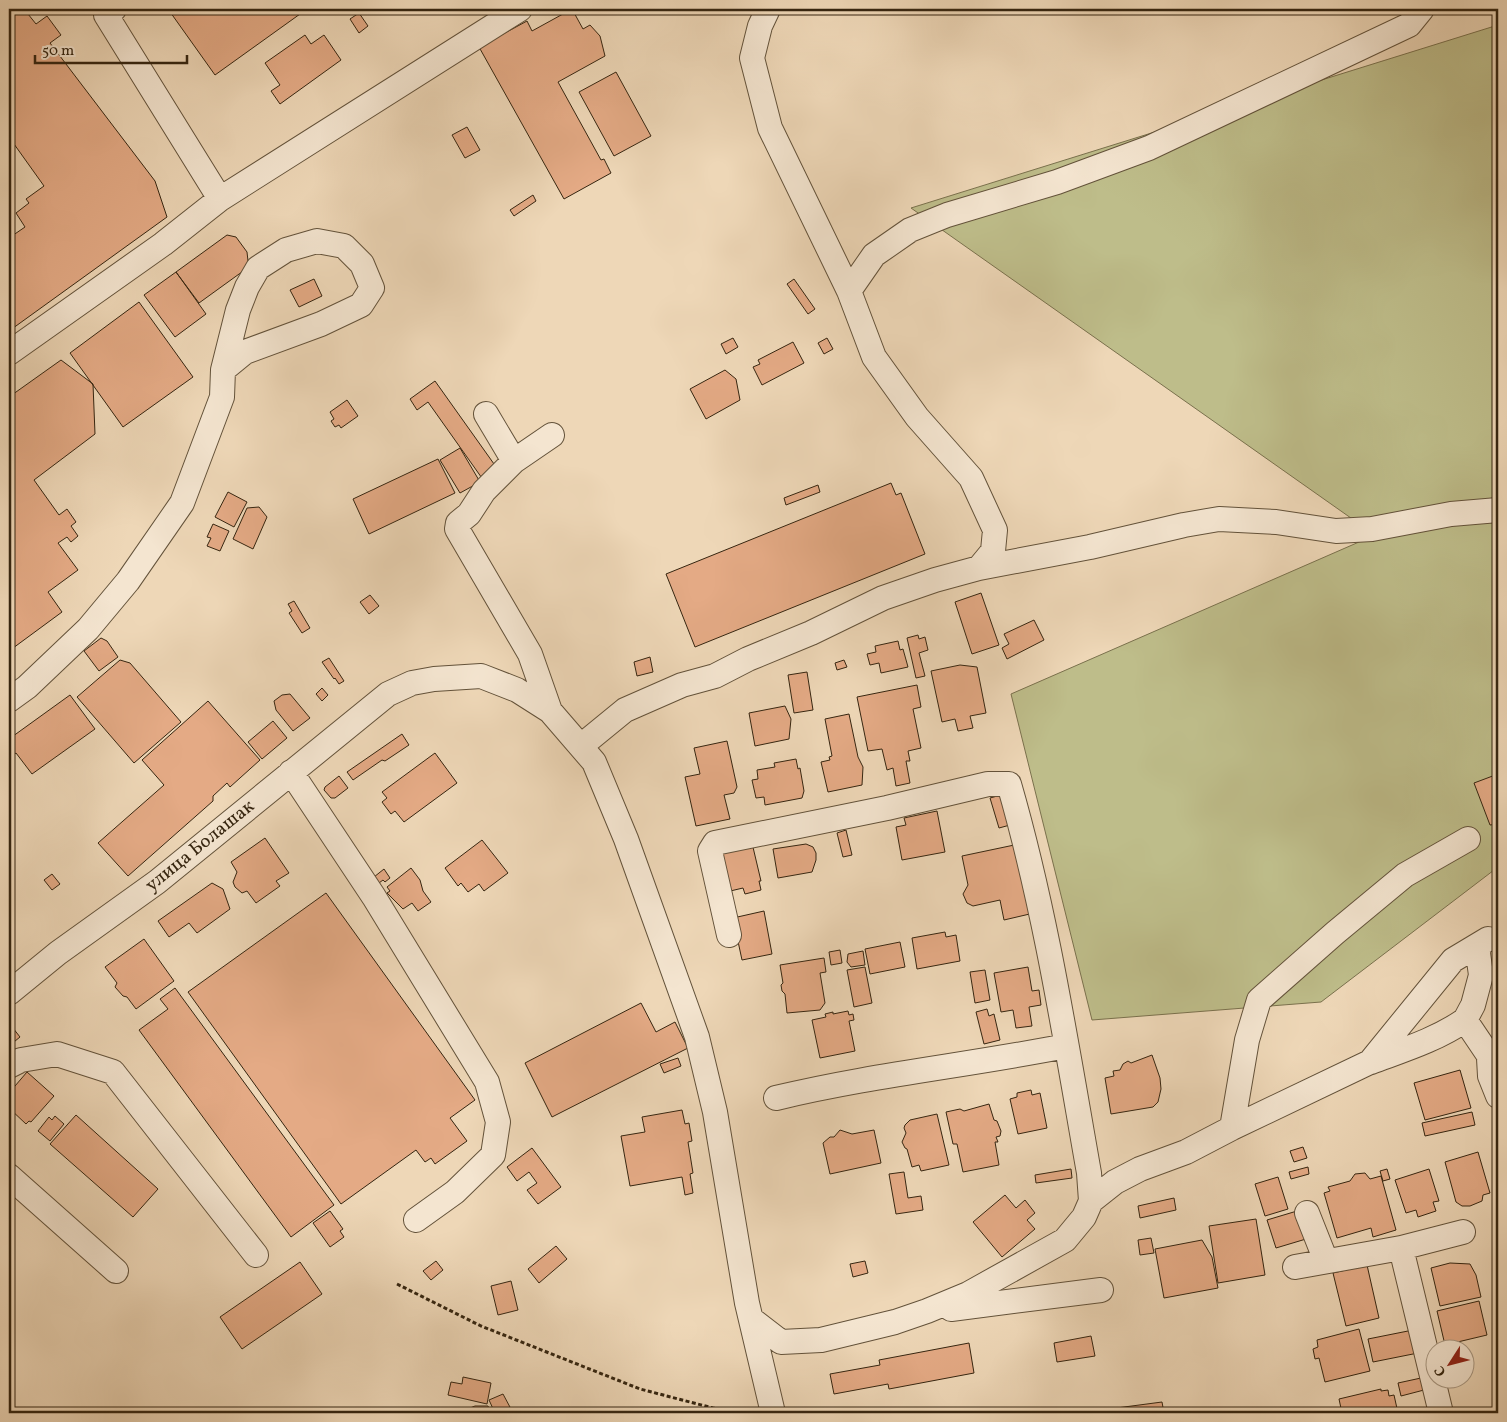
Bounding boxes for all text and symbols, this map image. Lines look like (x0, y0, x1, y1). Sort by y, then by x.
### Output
scale bar (35, 32, 188, 64)
text: 50 m (42, 41, 74, 62)
street label: улица Болашак (140, 794, 260, 898)
north arrow (1424, 1340, 1474, 1390)
text: С (1430, 1362, 1451, 1380)

